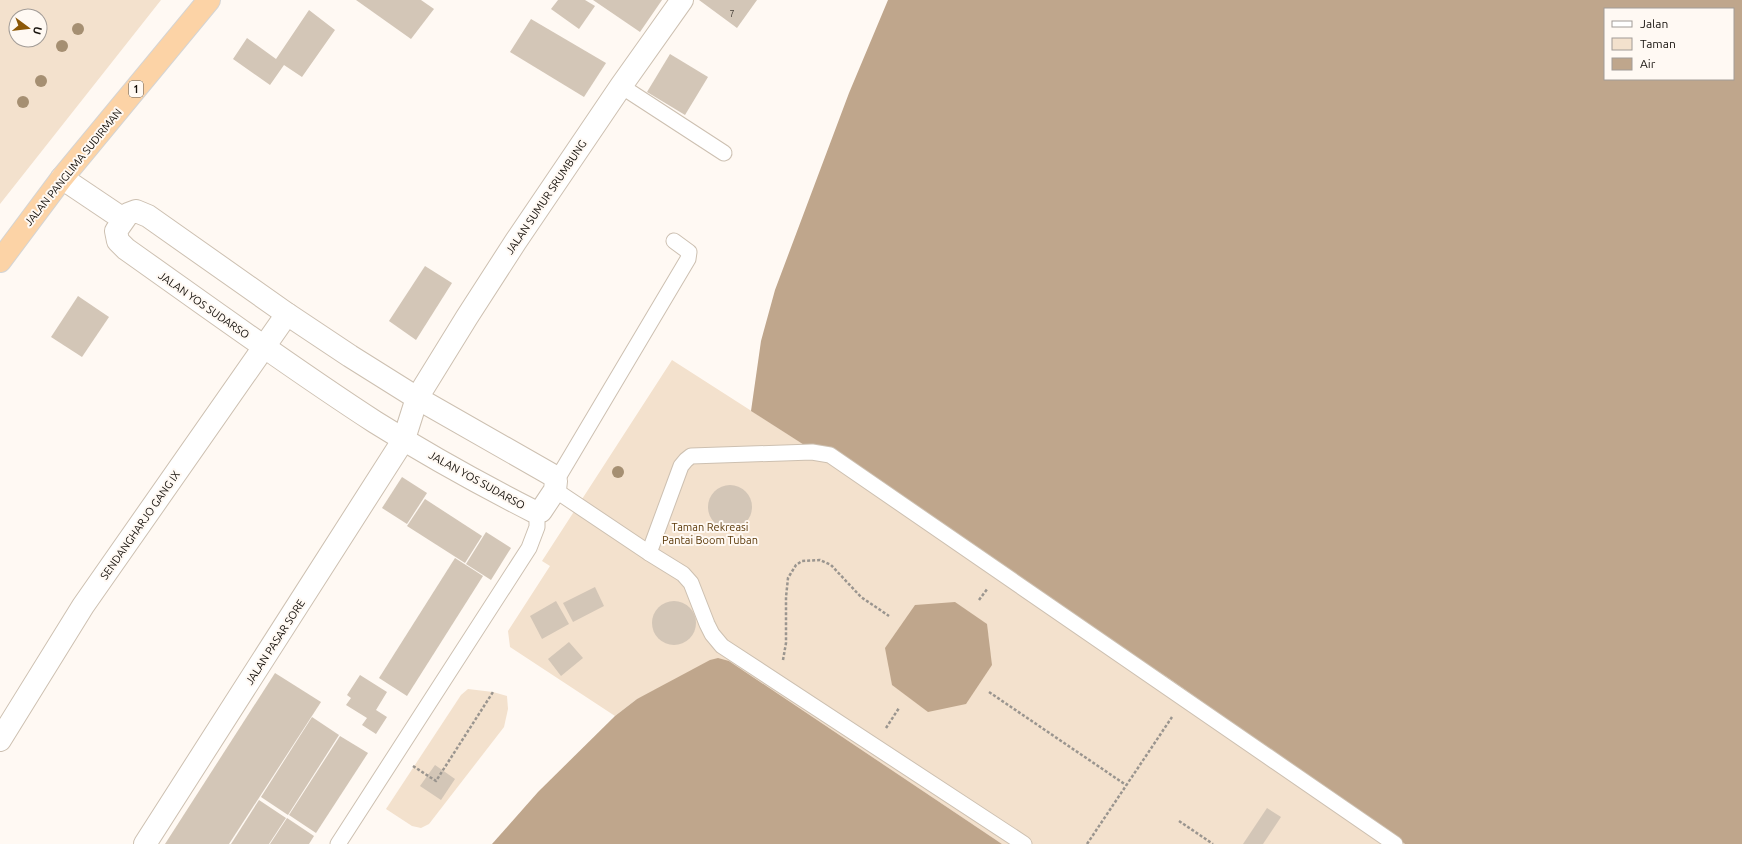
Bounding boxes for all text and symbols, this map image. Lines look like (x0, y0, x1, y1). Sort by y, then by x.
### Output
north arrow (8, 8, 48, 48)
legend (1604, 8, 1734, 80)
house number: 7 (729, 9, 735, 19)
text: Jalan (1640, 17, 1668, 30)
text: U (31, 25, 44, 36)
text: Taman (1640, 37, 1676, 50)
text: Air (1640, 57, 1656, 70)
road number: 1 (129, 81, 143, 97)
street label: JALAN PANGLIMA SUDIRMAN (22, 106, 124, 228)
street label: JALAN SUMUR SRUMBUNG (503, 138, 589, 256)
street label: JALAN YOS SUDARSO (156, 269, 252, 341)
street label: JALAN YOS SUDARSO (427, 449, 527, 511)
street label: SENDANGHARJO GANG IX (98, 468, 182, 582)
park label: Taman Rekreasi Pantai Boom Tuban (662, 521, 758, 546)
street label: JALAN PASAR SORE (243, 597, 307, 687)

